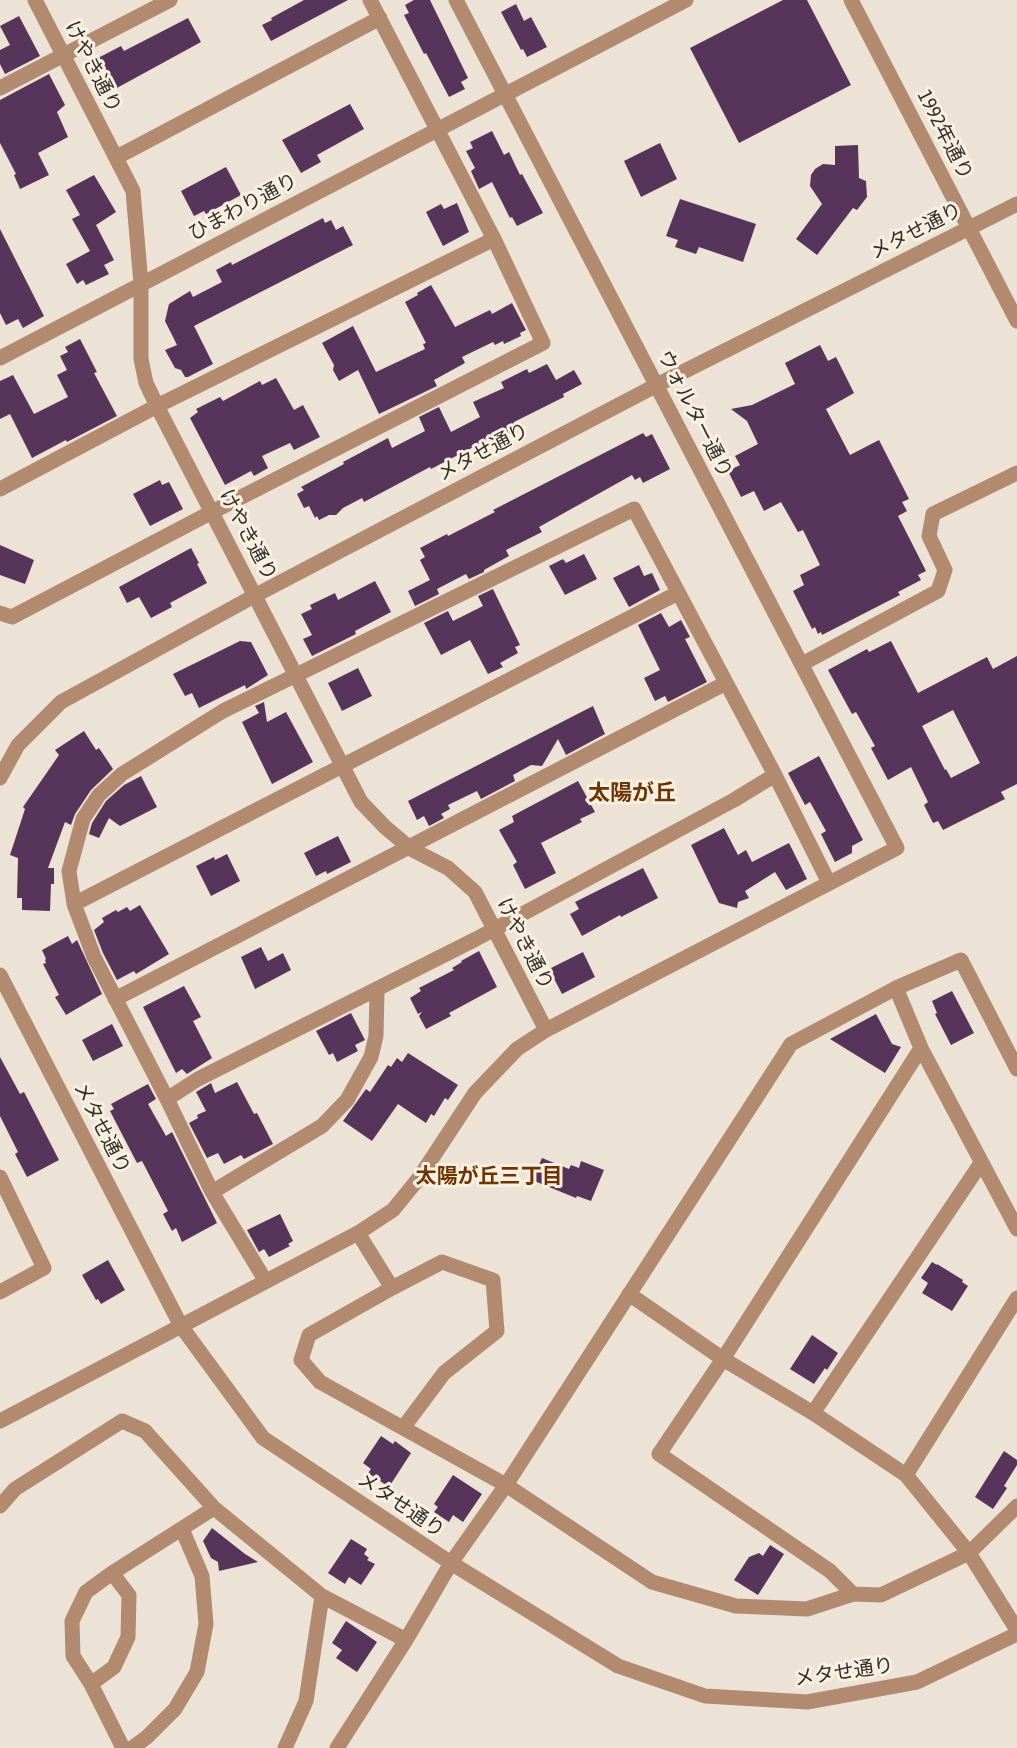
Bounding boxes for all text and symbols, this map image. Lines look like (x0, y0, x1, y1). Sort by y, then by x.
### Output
street label: けやき通り (60, 17, 126, 117)
street label: 1992年通り (912, 86, 978, 184)
street label: ひまわり通り (184, 168, 302, 246)
street label: メタせ通り (866, 198, 966, 264)
street label: ウォルター通り (653, 346, 737, 482)
street label: メタせ通り (433, 418, 533, 486)
street label: けやき通り (214, 485, 282, 585)
district label: 太陽が丘 (588, 780, 676, 806)
street label: けやき通り (492, 894, 558, 994)
street label: メタせ通り (69, 1078, 135, 1178)
district label: 太陽が丘三丁目 (416, 1163, 562, 1189)
street label: メタせ通り (353, 1467, 449, 1543)
street label: メタせ通り (793, 1653, 895, 1691)

